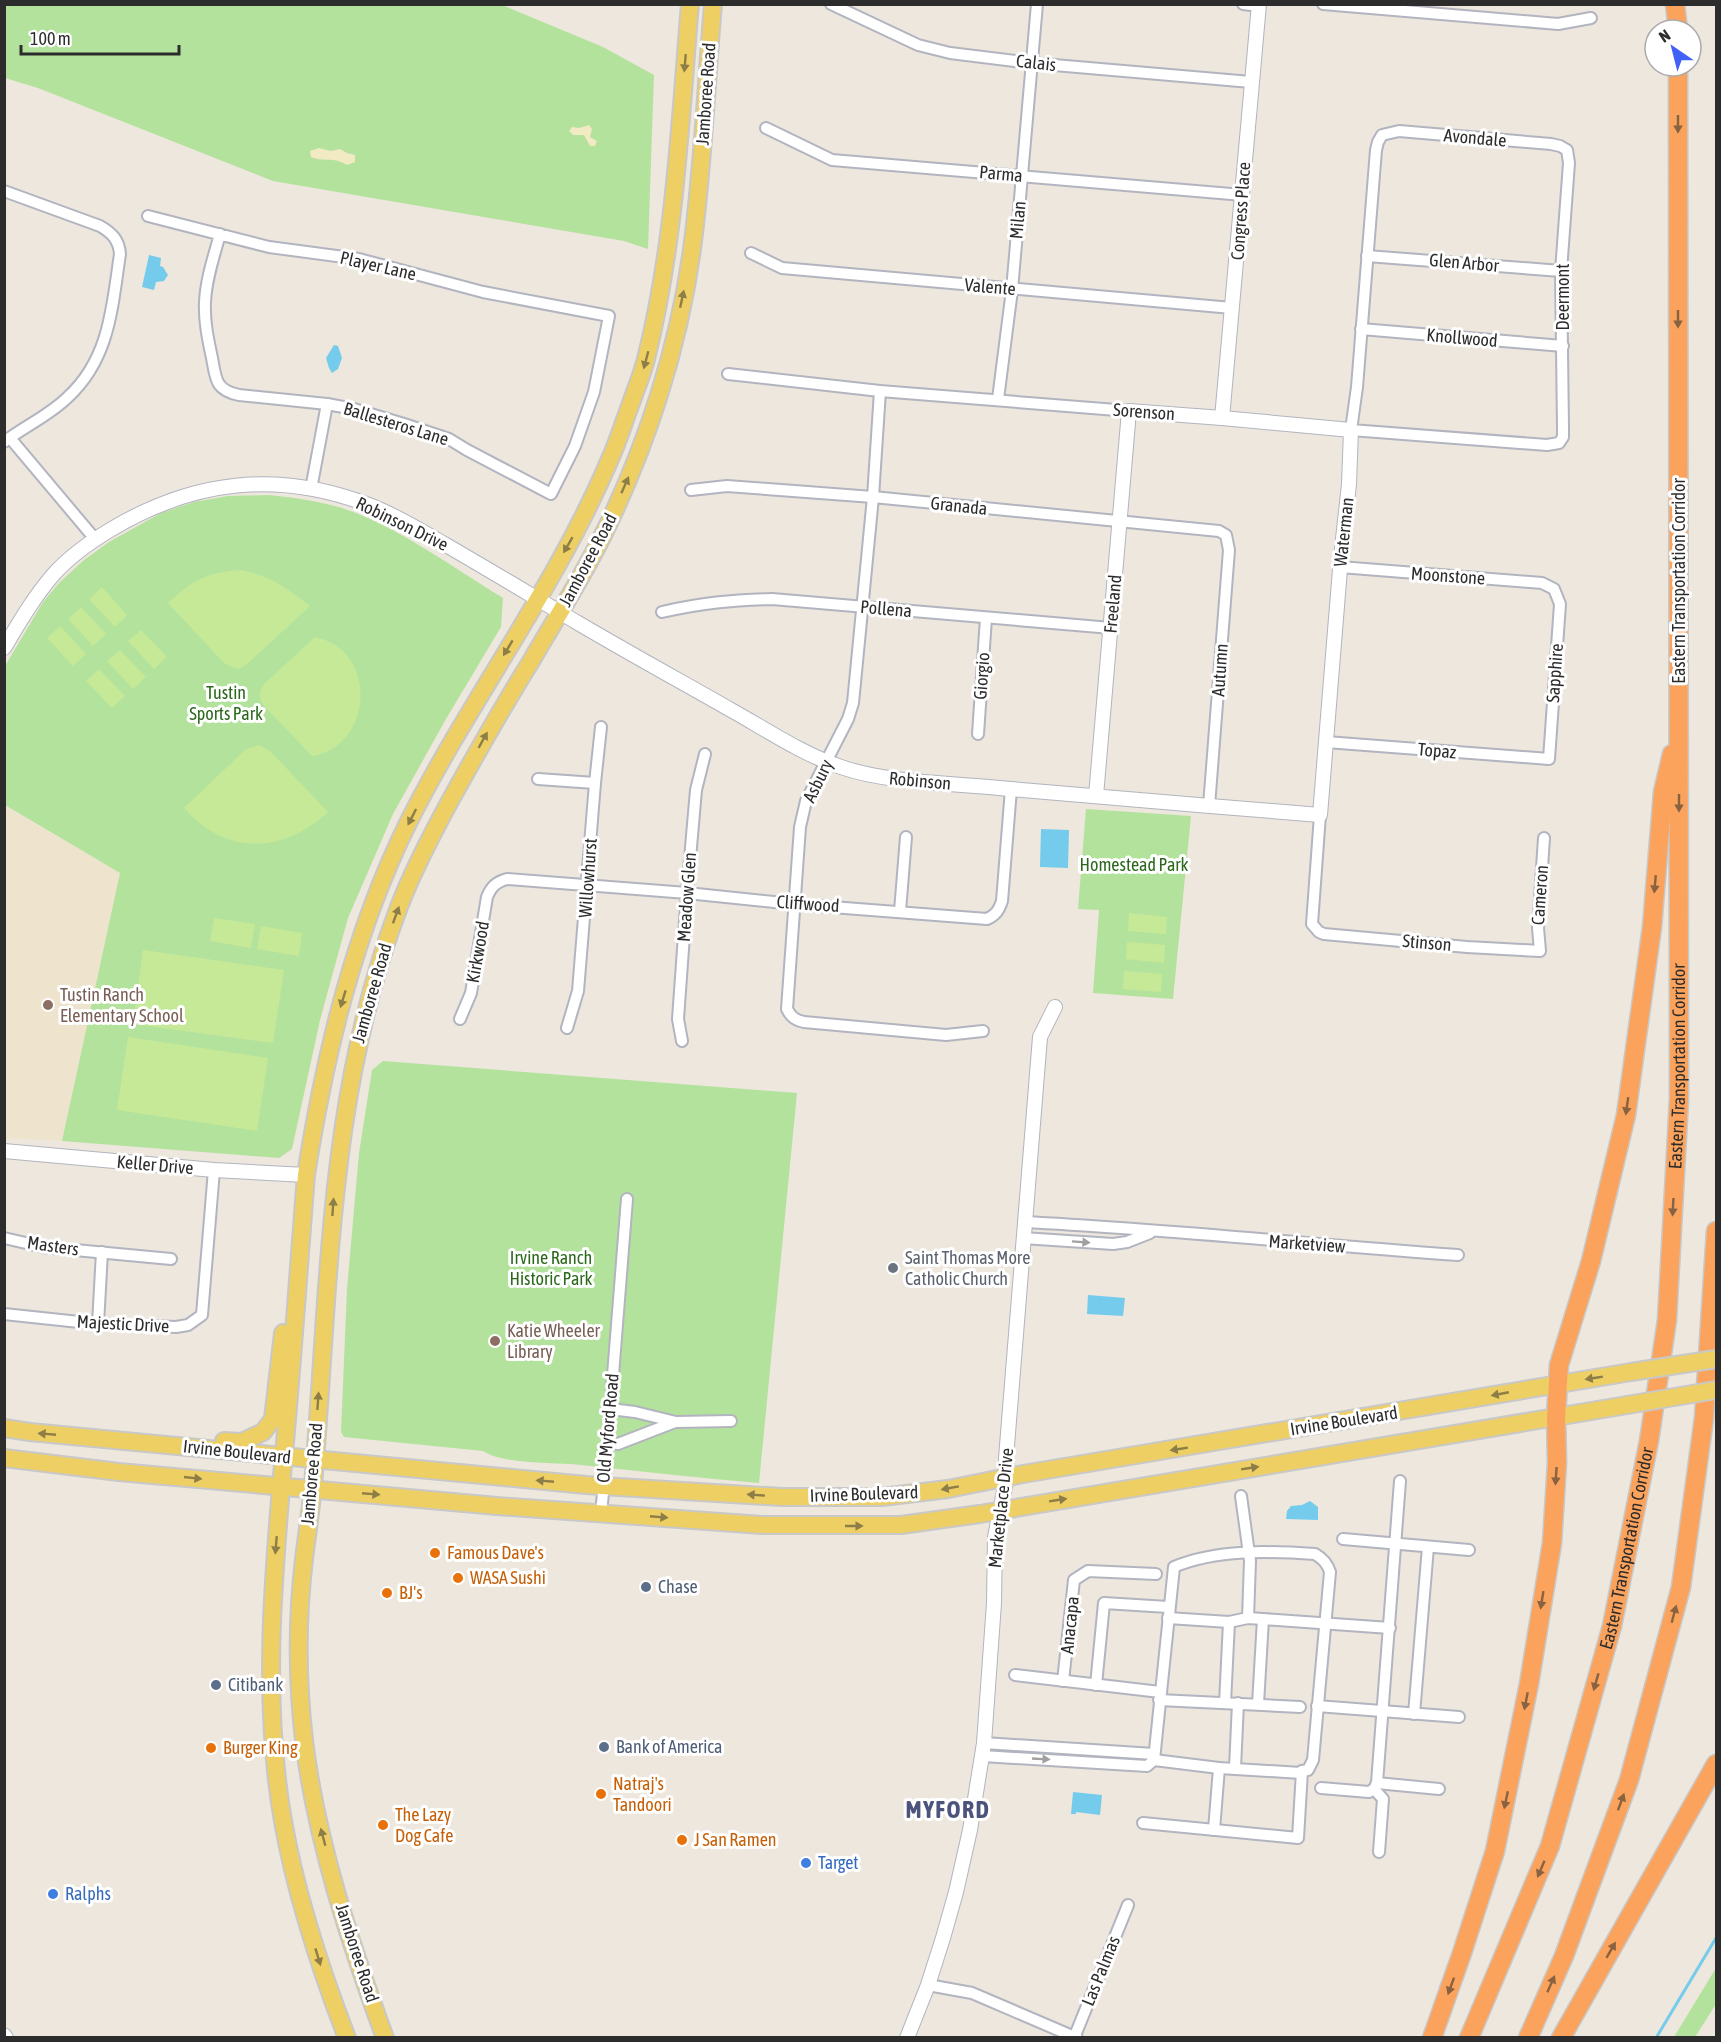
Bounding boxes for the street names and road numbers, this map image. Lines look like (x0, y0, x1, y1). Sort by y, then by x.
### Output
street label: Jamboree Road (691, 42, 720, 146)
street label: Calais (1015, 50, 1057, 75)
street label: Avondale (1443, 124, 1507, 151)
street label: Parma (978, 161, 1024, 186)
street label: Congress Place (1227, 161, 1254, 261)
street label: Milan (1005, 200, 1030, 240)
street label: Player Lane (338, 247, 418, 284)
street label: Glen Arbor (1428, 249, 1500, 276)
street label: Deermont (1552, 264, 1573, 330)
street label: Valente (964, 274, 1017, 299)
street label: Knollwood (1426, 324, 1499, 351)
street label: Ballesteros Lane (341, 398, 451, 449)
street label: Sorenson (1112, 399, 1176, 424)
street label: Eastern Transportation Corridor (1668, 478, 1689, 684)
street label: Robinson Drive (353, 492, 452, 555)
street label: Granada (930, 492, 988, 519)
street label: Waterman (1329, 496, 1358, 568)
street label: Jamboree Road (554, 510, 621, 610)
street label: Moonstone (1410, 562, 1486, 589)
street label: Freeland (1099, 574, 1126, 634)
street label: Pollena (859, 596, 913, 621)
street label: Autumn (1207, 643, 1232, 697)
street label: Sapphire (1542, 643, 1567, 703)
street label: Giorgio (969, 652, 994, 700)
street label: Topaz (1417, 738, 1458, 763)
street label: Asbury (798, 756, 837, 806)
street label: Robinson (888, 767, 952, 794)
street label: Willowhurst (574, 837, 601, 919)
street label: Meadow Glen (673, 852, 700, 942)
street label: Cameron (1527, 864, 1552, 926)
street label: Cliffwood (776, 891, 840, 916)
street label: Kirkwood (462, 919, 493, 984)
street label: Stinson (1402, 930, 1452, 955)
street label: Jamboree Road (347, 941, 396, 1045)
street label: Eastern Transportation Corridor (1664, 963, 1689, 1170)
street label: Keller Drive (116, 1151, 194, 1178)
street label: Marketview (1268, 1230, 1346, 1257)
street label: Masters (26, 1232, 80, 1259)
street label: Majestic Drive (76, 1311, 170, 1336)
street label: Old Myford Road (592, 1372, 623, 1484)
street label: Irvine Boulevard (1289, 1402, 1399, 1439)
street label: Jamboree Road (297, 1422, 326, 1526)
street label: Irvine Boulevard (182, 1435, 292, 1468)
street label: Eastern Transportation Corridor (1595, 1445, 1658, 1652)
street label: Marketplace Drive (984, 1447, 1017, 1569)
street label: Irvine Boulevard (809, 1481, 919, 1506)
street label: Anacapa (1056, 1595, 1083, 1655)
street label: Jamboree Road (332, 1901, 383, 2005)
street label: Las Palmas (1077, 1933, 1124, 2009)

